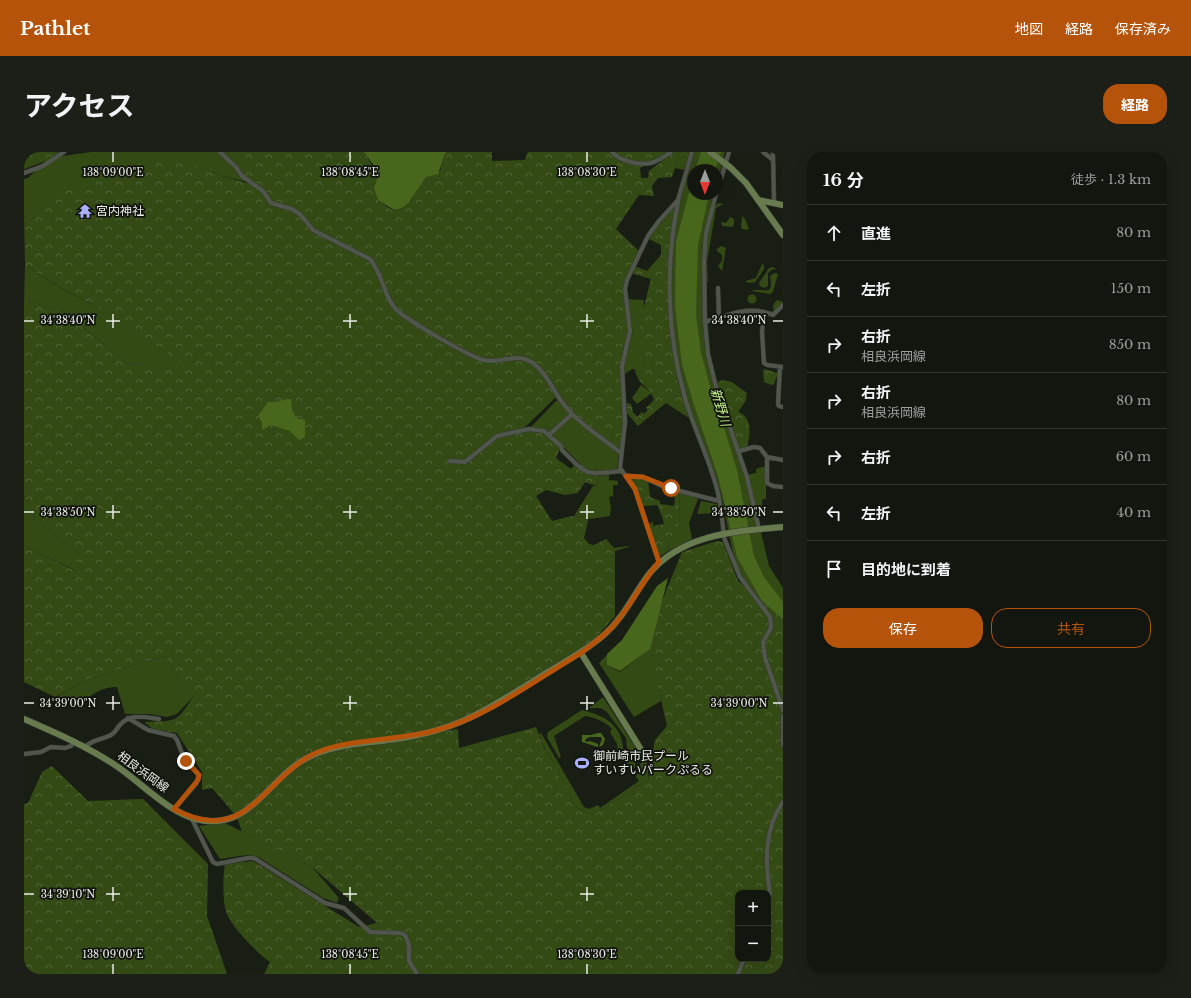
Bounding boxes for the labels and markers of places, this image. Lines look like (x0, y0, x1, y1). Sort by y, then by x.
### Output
temple icon: 宮内神社 (77, 203, 93, 219)
place label: 宮内神社 (96, 203, 144, 218)
place label: 御前崎市民プール すいすいパークぷるる (593, 748, 713, 777)
sports icon: 御前崎市民プール すいすいパークぷるる (574, 755, 590, 771)

